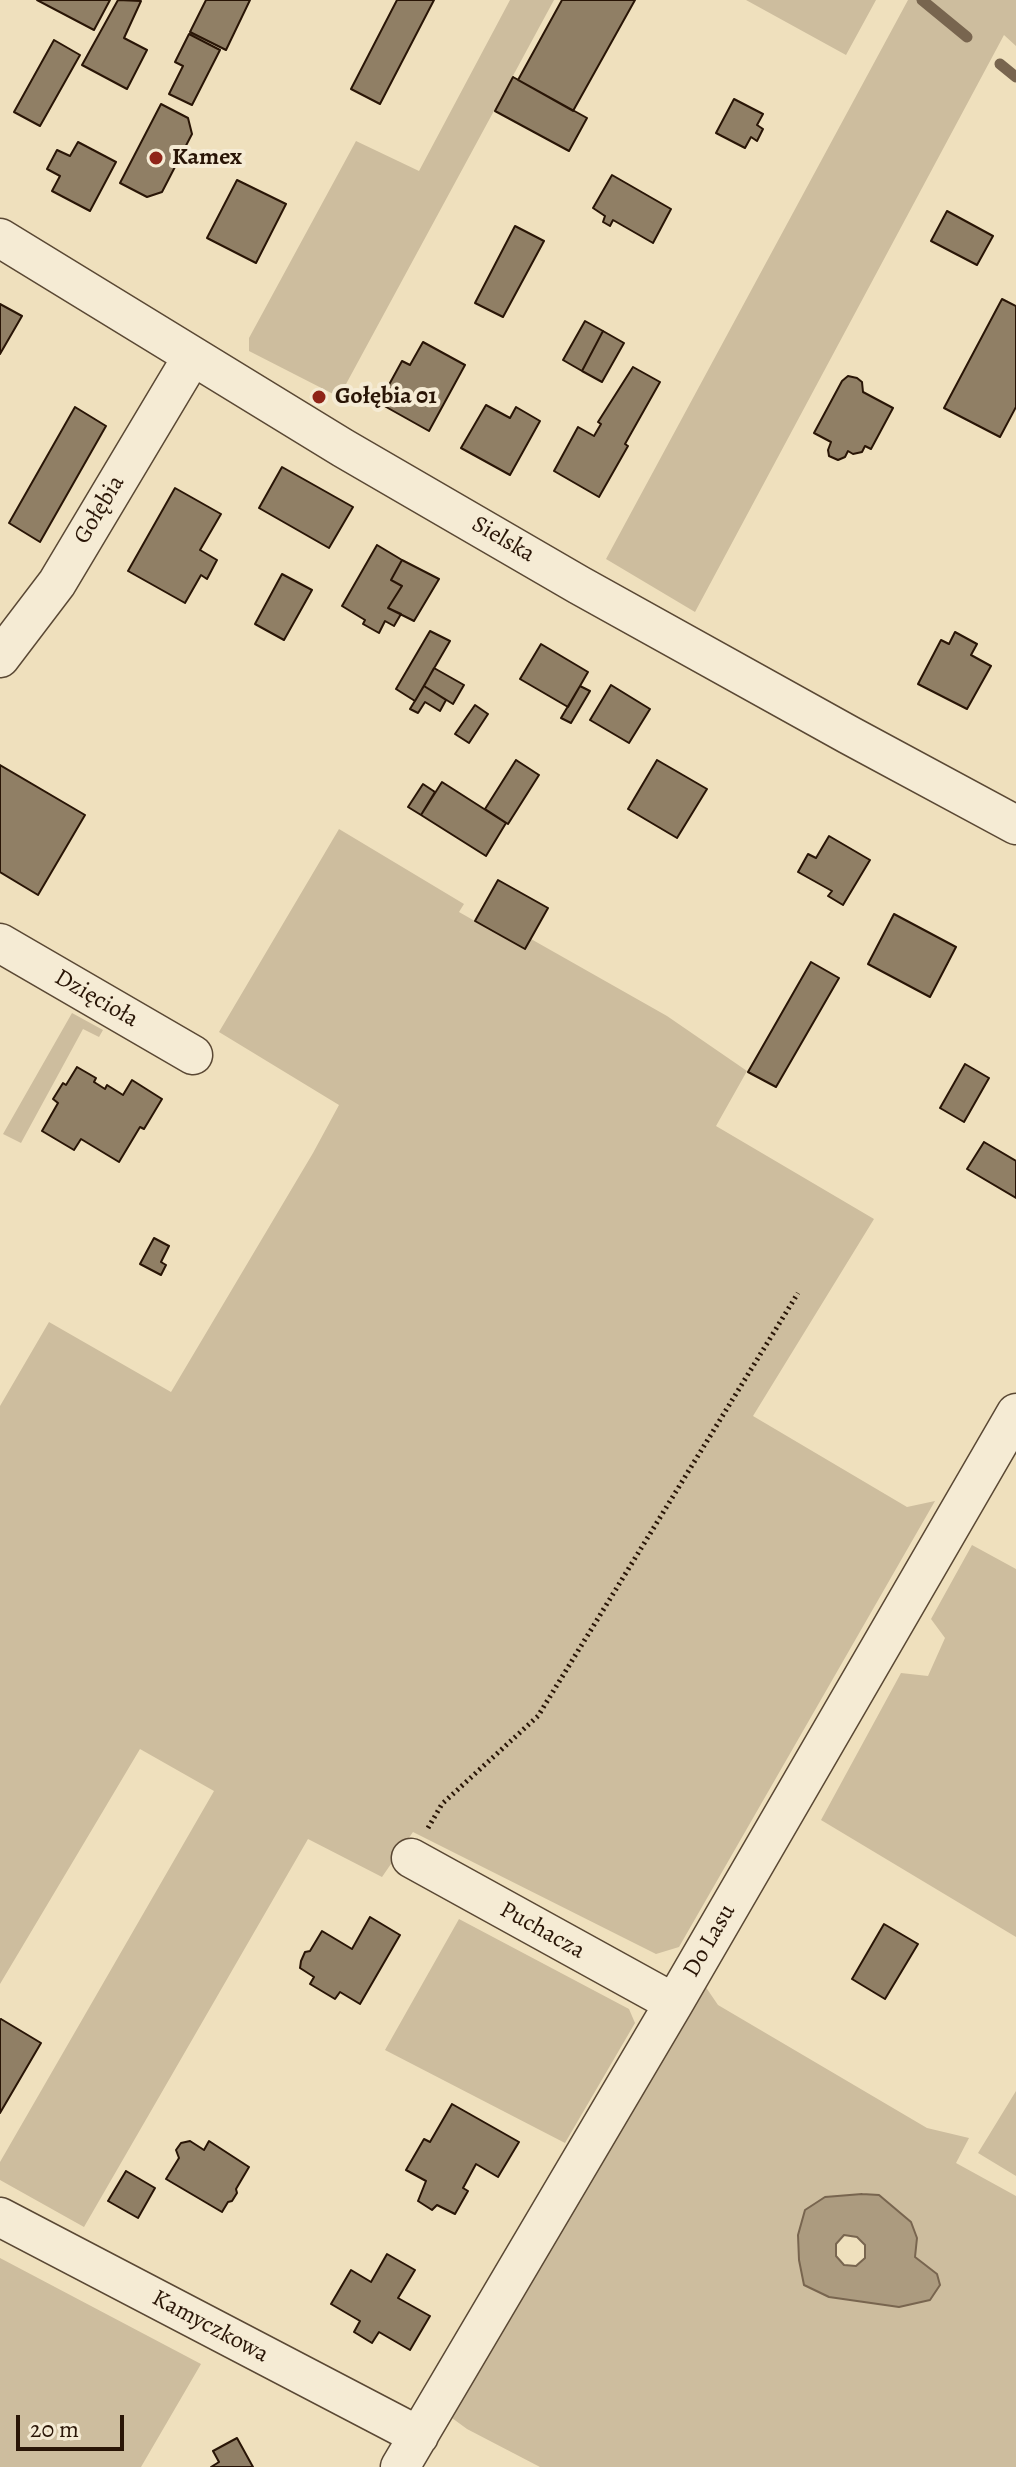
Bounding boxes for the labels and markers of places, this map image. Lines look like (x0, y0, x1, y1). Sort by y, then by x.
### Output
place label: Kamex (172, 144, 242, 172)
marker: Kamex (147, 149, 165, 167)
place label: Gołębia 01 (335, 383, 437, 411)
marker: Gołębia 01 (310, 388, 328, 406)

